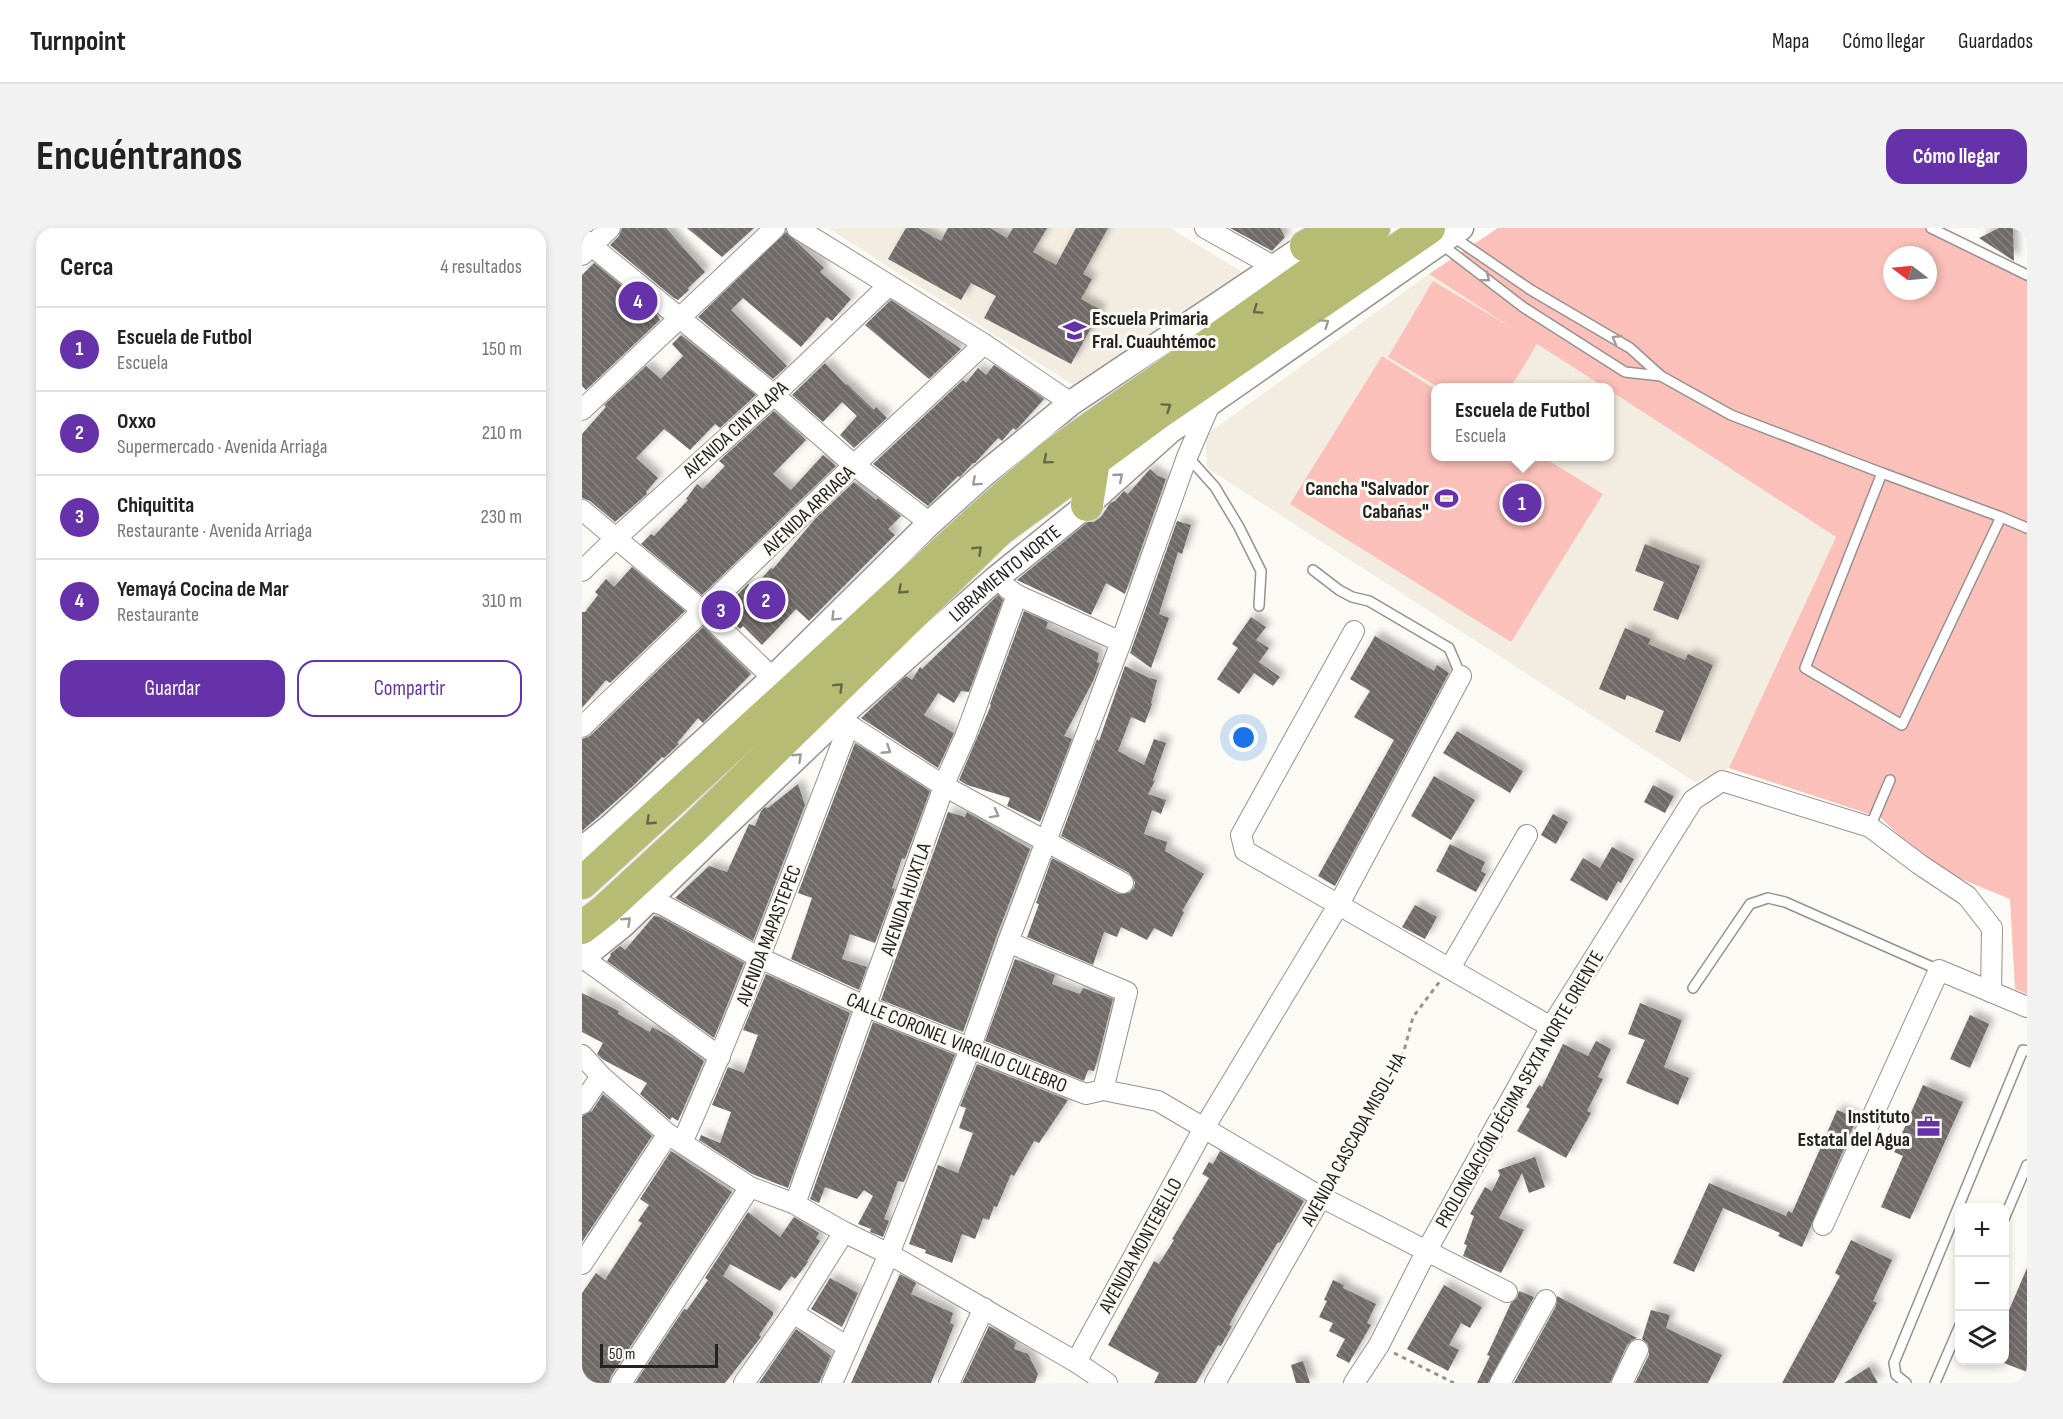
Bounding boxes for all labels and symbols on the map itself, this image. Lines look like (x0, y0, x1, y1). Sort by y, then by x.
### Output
north arrow (1883, 246, 1937, 300)
one-way arrow (1479, 271, 1490, 282)
pin: 4 (618, 278, 658, 324)
one-way arrow (1252, 303, 1263, 314)
place label: Escuela Primaria Fral. Cuauhtémoc (1092, 307, 1216, 354)
school or university icon: Escuela Primaria Fral. Cuauhtémoc (1061, 317, 1087, 343)
one-way arrow (1319, 319, 1330, 330)
one-way arrow (1611, 335, 1622, 347)
street label: AVENIDA CINTALAPA (677, 376, 794, 484)
one-way arrow (1160, 403, 1171, 414)
one-way arrow (1043, 452, 1054, 463)
street label: AVENIDA ARRIAGA (757, 461, 860, 561)
one-way arrow (1112, 473, 1123, 484)
one-way arrow (972, 475, 983, 486)
place label: Cancha "Salvador Cabañas" (1305, 477, 1429, 524)
pin: 1 (1502, 480, 1542, 526)
sports icon: Cancha "Salvador Cabañas" (1434, 486, 1460, 512)
street label: LIBRAMIENTO NORTE (944, 520, 1066, 627)
one-way arrow (971, 547, 982, 558)
pin: 2 (746, 578, 786, 622)
one-way arrow (898, 583, 909, 594)
pin: 3 (702, 588, 740, 632)
one-way arrow (832, 609, 843, 620)
one-way arrow (831, 683, 842, 694)
your location (1229, 723, 1258, 752)
one-way arrow (881, 743, 892, 754)
one-way arrow (790, 753, 801, 764)
one-way arrow (989, 807, 999, 818)
one-way arrow (646, 814, 657, 825)
street label: AVENIDA HUIXTLA (875, 839, 937, 960)
street label: AVENIDA MAPASTEPEC (731, 862, 807, 1010)
one-way arrow (620, 917, 631, 928)
street label: PROLONGACIÓN DÉCIMA SEXTA NORTE ORIENTE (1430, 947, 1609, 1232)
street label: CALLE CORONEL VIRGILIO CULEBRO (843, 988, 1070, 1098)
street label: AVENIDA CASCADA MISOL-HA (1296, 1048, 1412, 1231)
place label: Instituto Estatal del Agua (1797, 1105, 1910, 1152)
office icon: Instituto Estatal del Agua (1915, 1114, 1941, 1140)
street label: AVENIDA MONTEBELLO (1093, 1174, 1188, 1318)
scale bar (600, 1341, 718, 1368)

